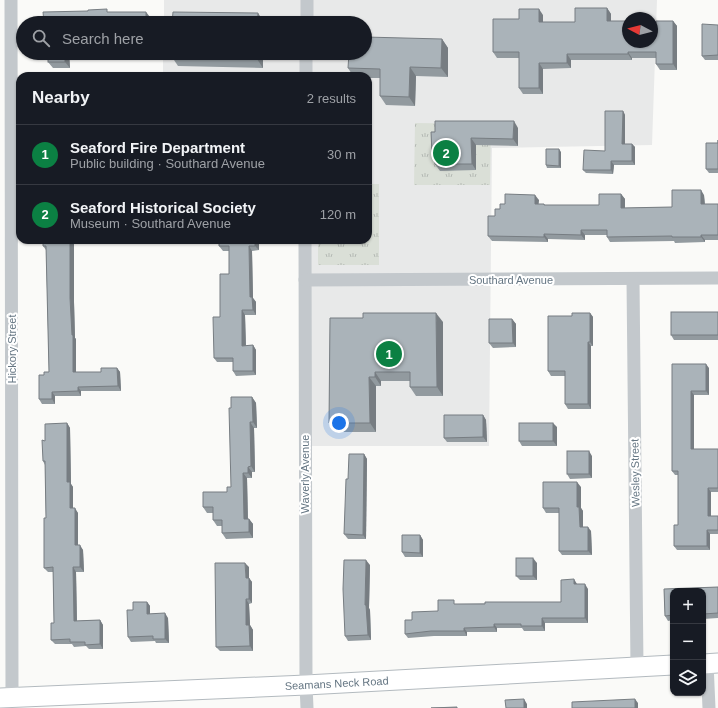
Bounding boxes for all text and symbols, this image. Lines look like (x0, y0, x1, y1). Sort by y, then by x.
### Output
north arrow (622, 12, 658, 48)
search box (16, 16, 372, 60)
icon: search (30, 27, 52, 49)
text: Search here (62, 30, 144, 47)
text: Nearby (32, 88, 90, 107)
text: 2 results (307, 91, 356, 106)
pin: 2 (433, 138, 459, 168)
text: Seaford Fire Department (70, 139, 245, 156)
text: 1 (41, 147, 49, 162)
text: 30 m (327, 147, 356, 162)
text: Public building · Southard Avenue (70, 156, 265, 171)
text: Seaford Historical Society (70, 199, 256, 216)
text: 2 (41, 207, 49, 222)
text: 120 m (320, 207, 356, 222)
text: Museum · Southard Avenue (70, 216, 231, 231)
street label: Southard Avenue (469, 274, 553, 286)
street label: Hickory Street (6, 314, 18, 384)
pin: 1 (376, 339, 402, 369)
your location (329, 413, 349, 433)
street label: Waverly Avenue (299, 435, 311, 513)
street label: Wesley Street (628, 439, 642, 507)
map controls (670, 588, 706, 696)
button: + (670, 588, 706, 624)
button: − (670, 624, 706, 660)
button: layers (670, 660, 706, 696)
street label: Seamans Neck Road (284, 675, 389, 692)

